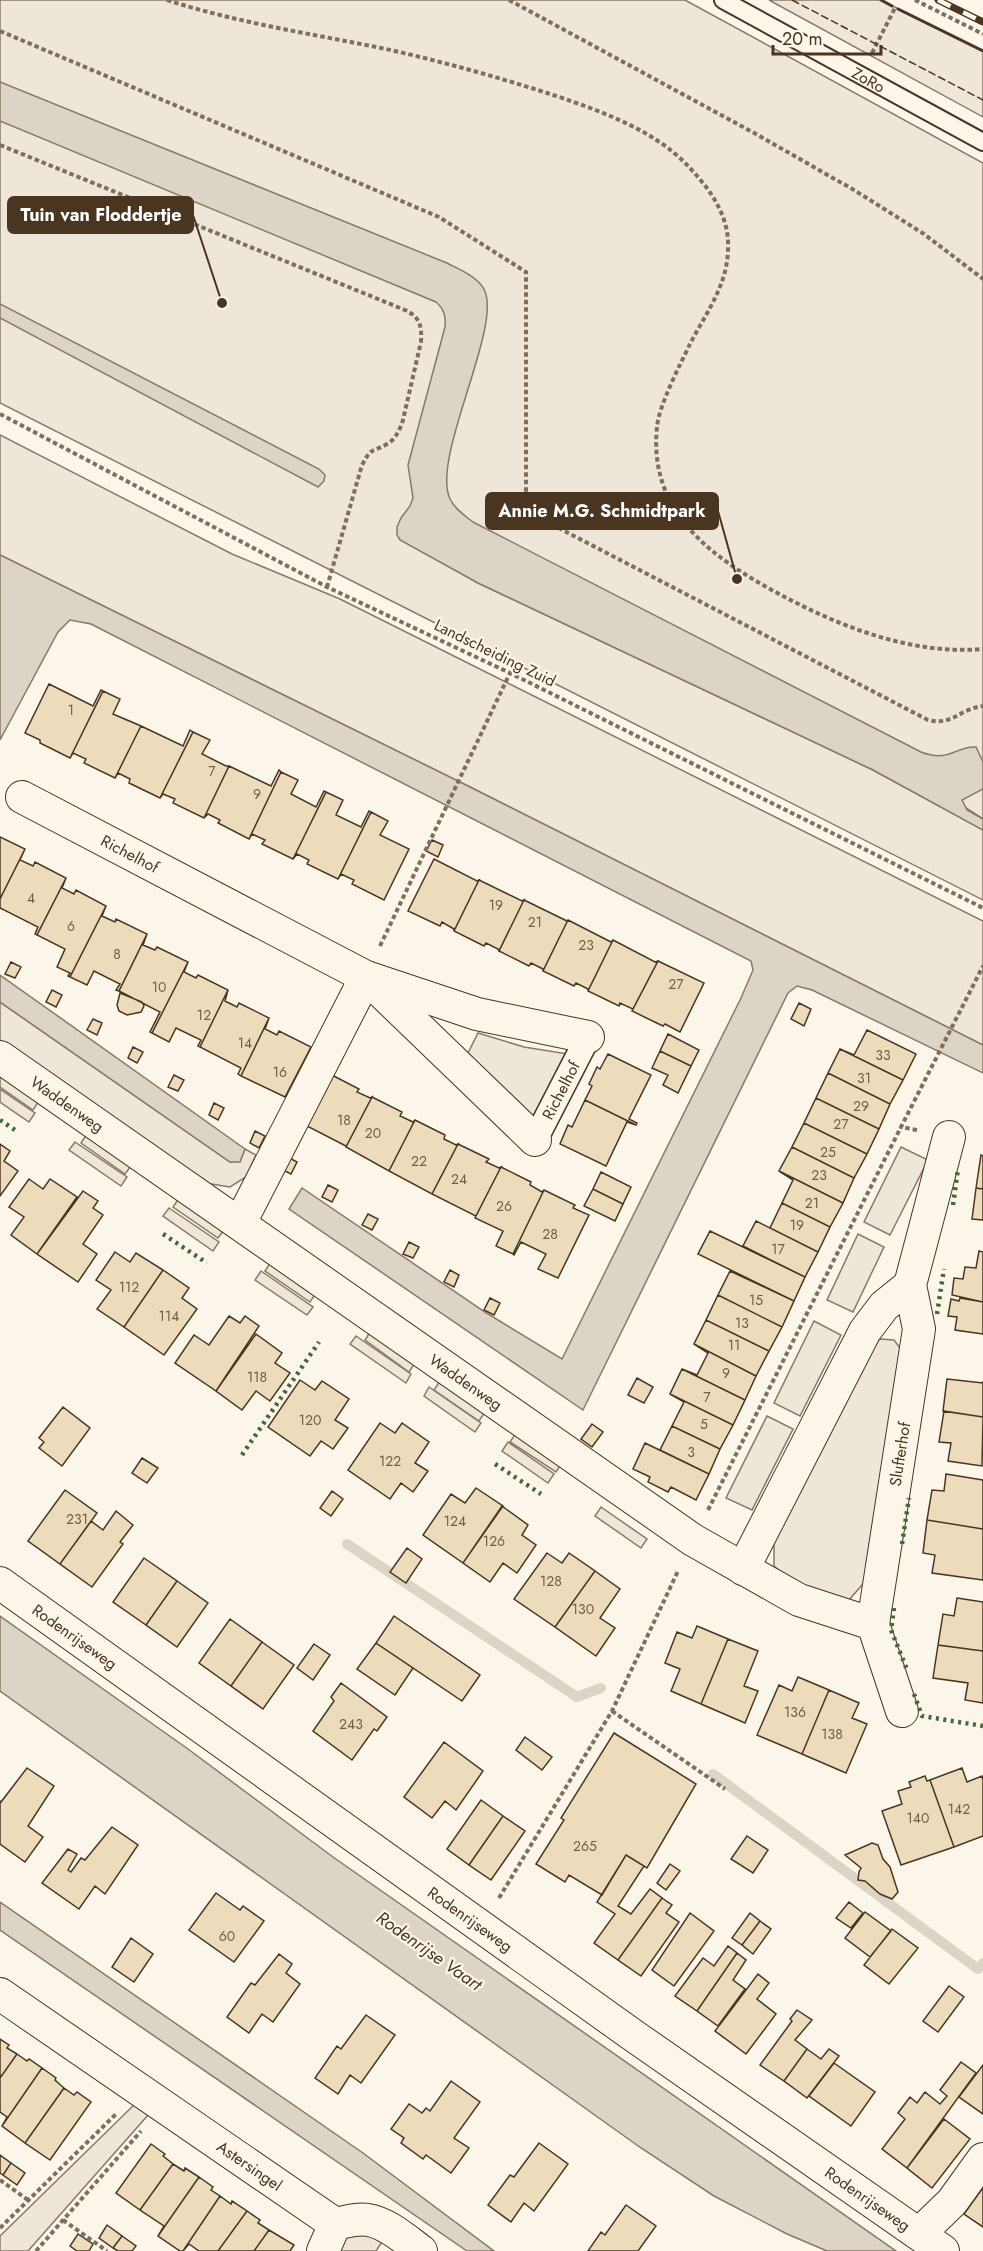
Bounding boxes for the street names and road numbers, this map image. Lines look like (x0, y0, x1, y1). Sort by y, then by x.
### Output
street label: ZoRo (848, 61, 890, 98)
street label: Landscheiding Zuid (430, 614, 560, 692)
street label: Richelhof (97, 829, 164, 879)
street label: Richelhof (536, 1057, 585, 1123)
street label: Waddenweg (26, 1070, 109, 1138)
street label: Waddenweg (425, 1348, 507, 1415)
street label: Slufterhof (883, 1420, 916, 1488)
street label: Rodenrijseweg (28, 1598, 122, 1675)
street label: Rodenrijseweg (423, 1881, 518, 1957)
street label: Astersingel (212, 2135, 287, 2196)
street label: Rodenrijseweg (820, 2161, 915, 2237)

